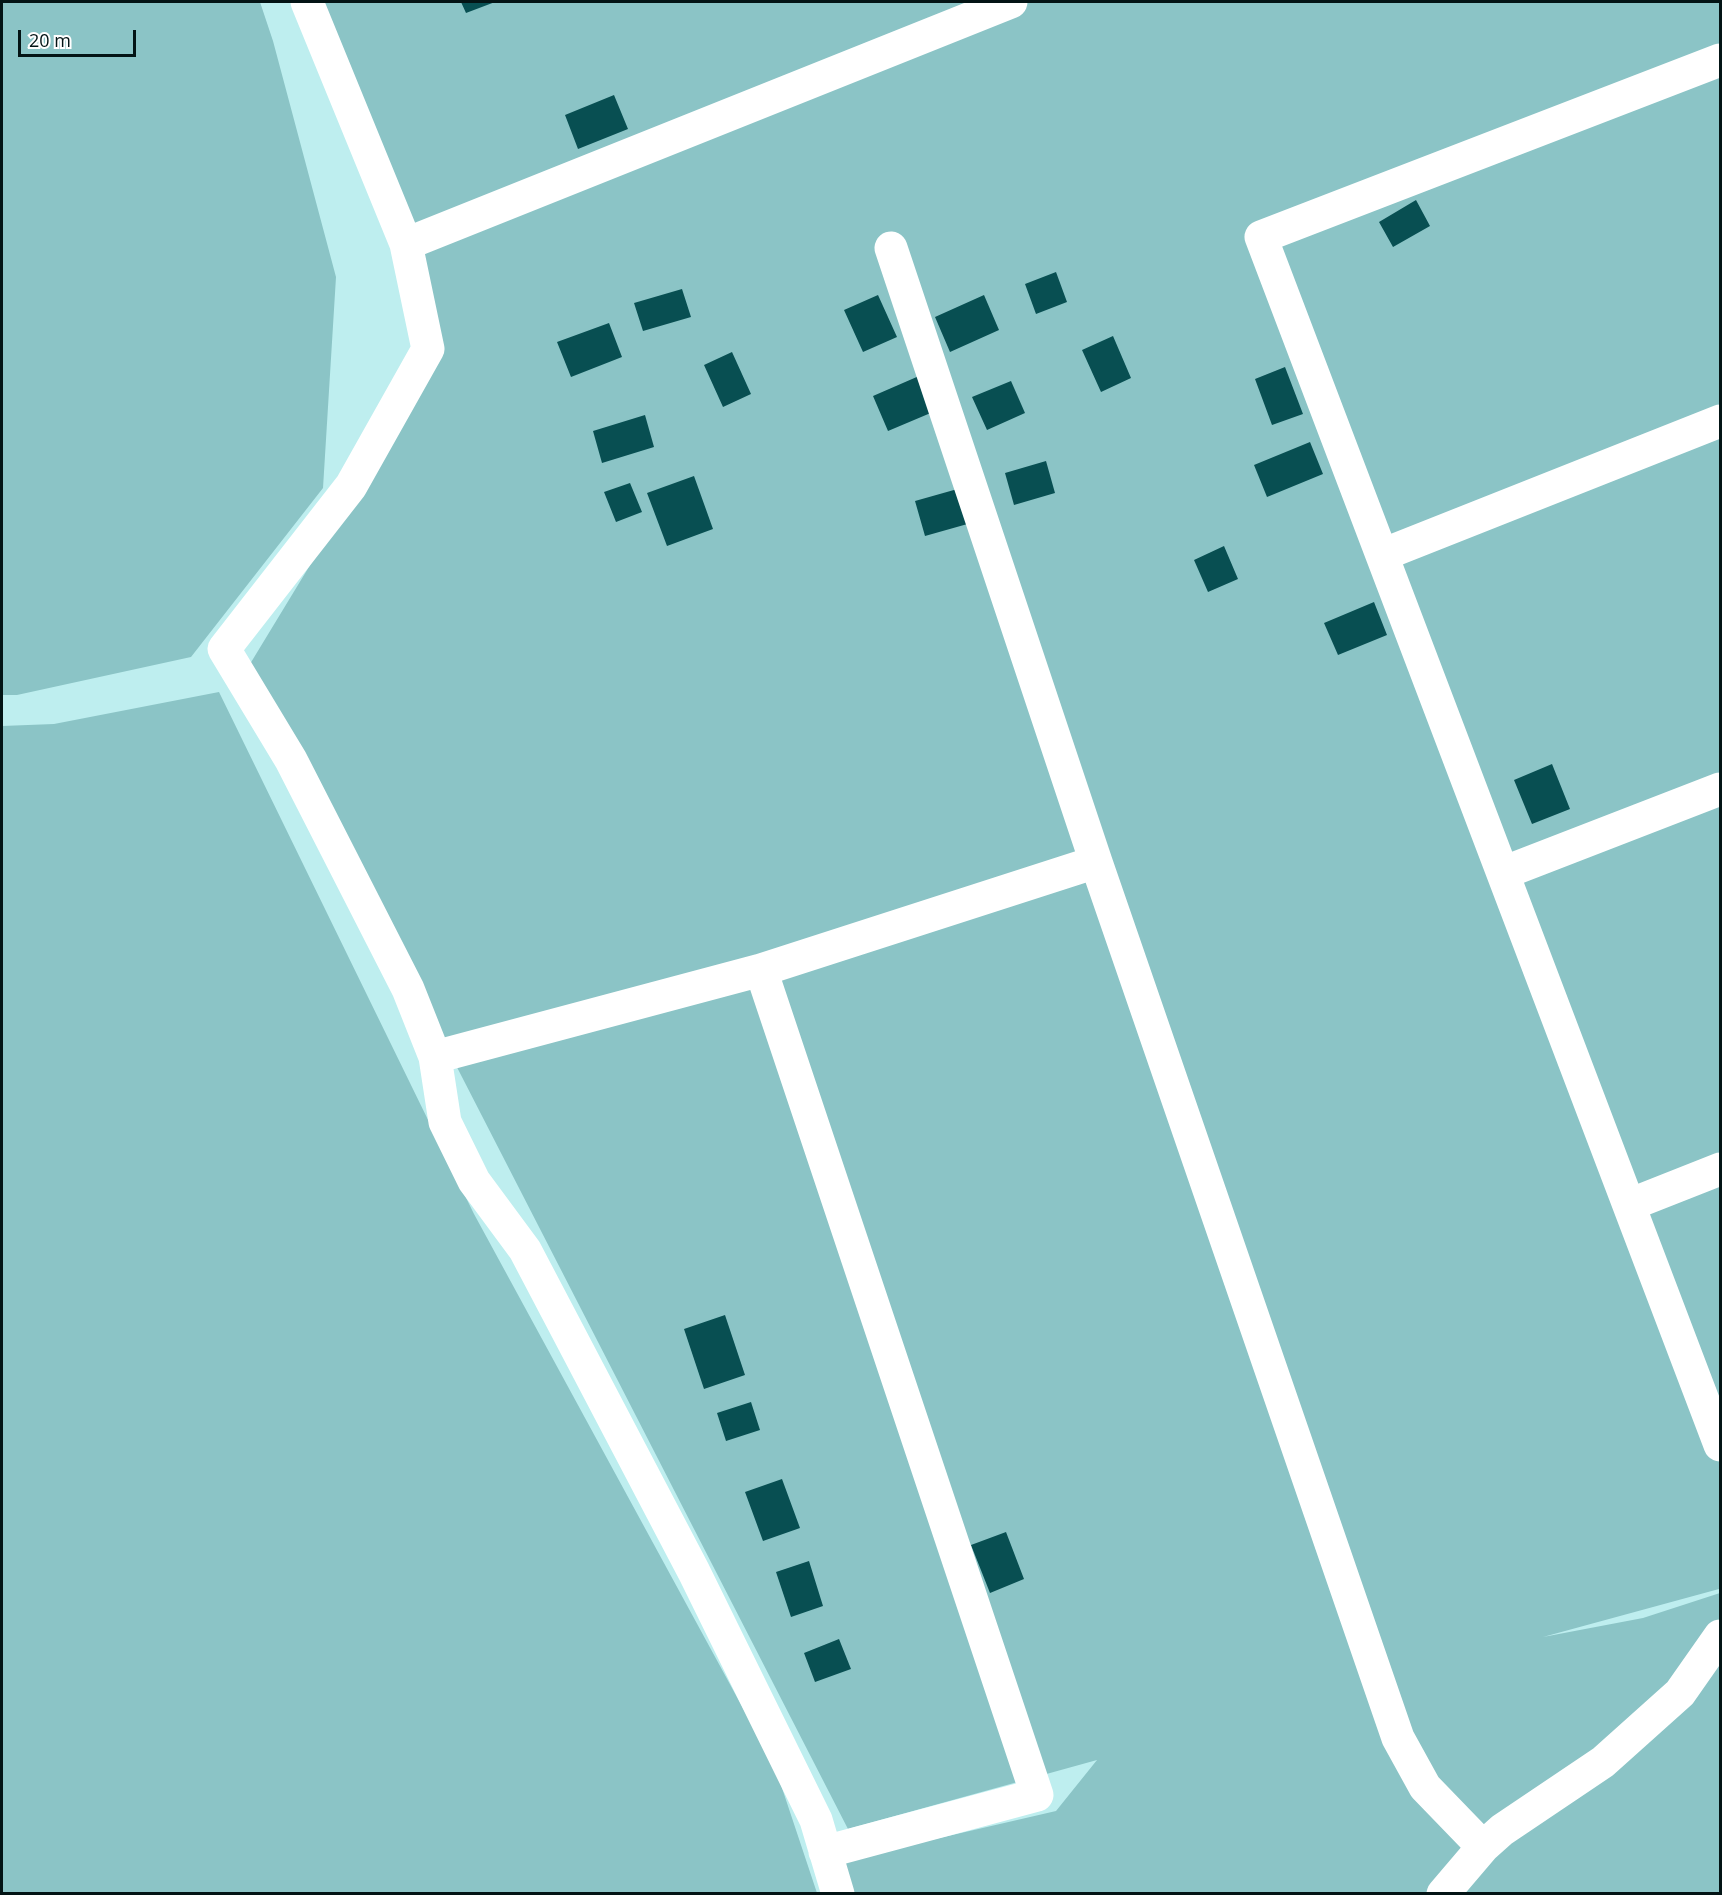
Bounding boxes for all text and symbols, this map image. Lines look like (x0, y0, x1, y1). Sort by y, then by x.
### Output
scale bar (21, 18, 140, 56)
text: 20 m (29, 28, 71, 52)

